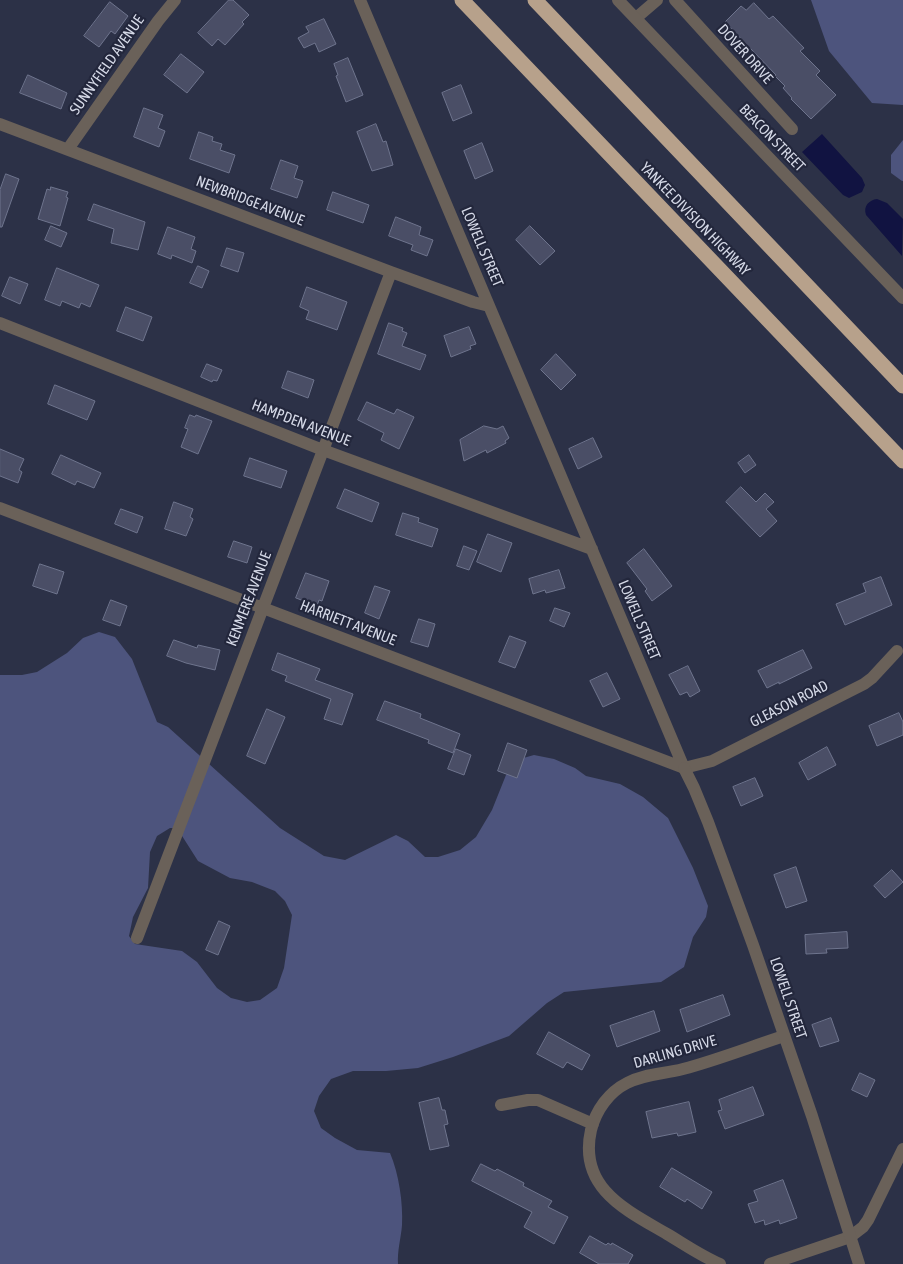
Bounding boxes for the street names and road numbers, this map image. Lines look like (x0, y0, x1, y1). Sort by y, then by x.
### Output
street label: SUNNYFIELD AVENUE (66, 12, 148, 118)
street label: DOVER DRIVE (714, 21, 776, 87)
street label: BEACON STREET (735, 101, 809, 175)
street label: YANKEE DIVISION HIGHWAY (636, 159, 754, 279)
street label: NEWBRIDGE AVENUE (193, 172, 307, 230)
street label: LOWELL STREET (457, 204, 507, 290)
street label: HAMPDEN AVENUE (249, 396, 353, 450)
street label: KENMERE AVENUE (223, 549, 275, 649)
street label: LOWELL STREET (614, 577, 664, 663)
street label: HARRIETT AVENUE (297, 596, 399, 650)
street label: GLEASON ROAD (747, 677, 831, 731)
street label: LOWELL STREET (766, 955, 810, 1041)
street label: DARLING DRIVE (632, 1032, 718, 1072)

